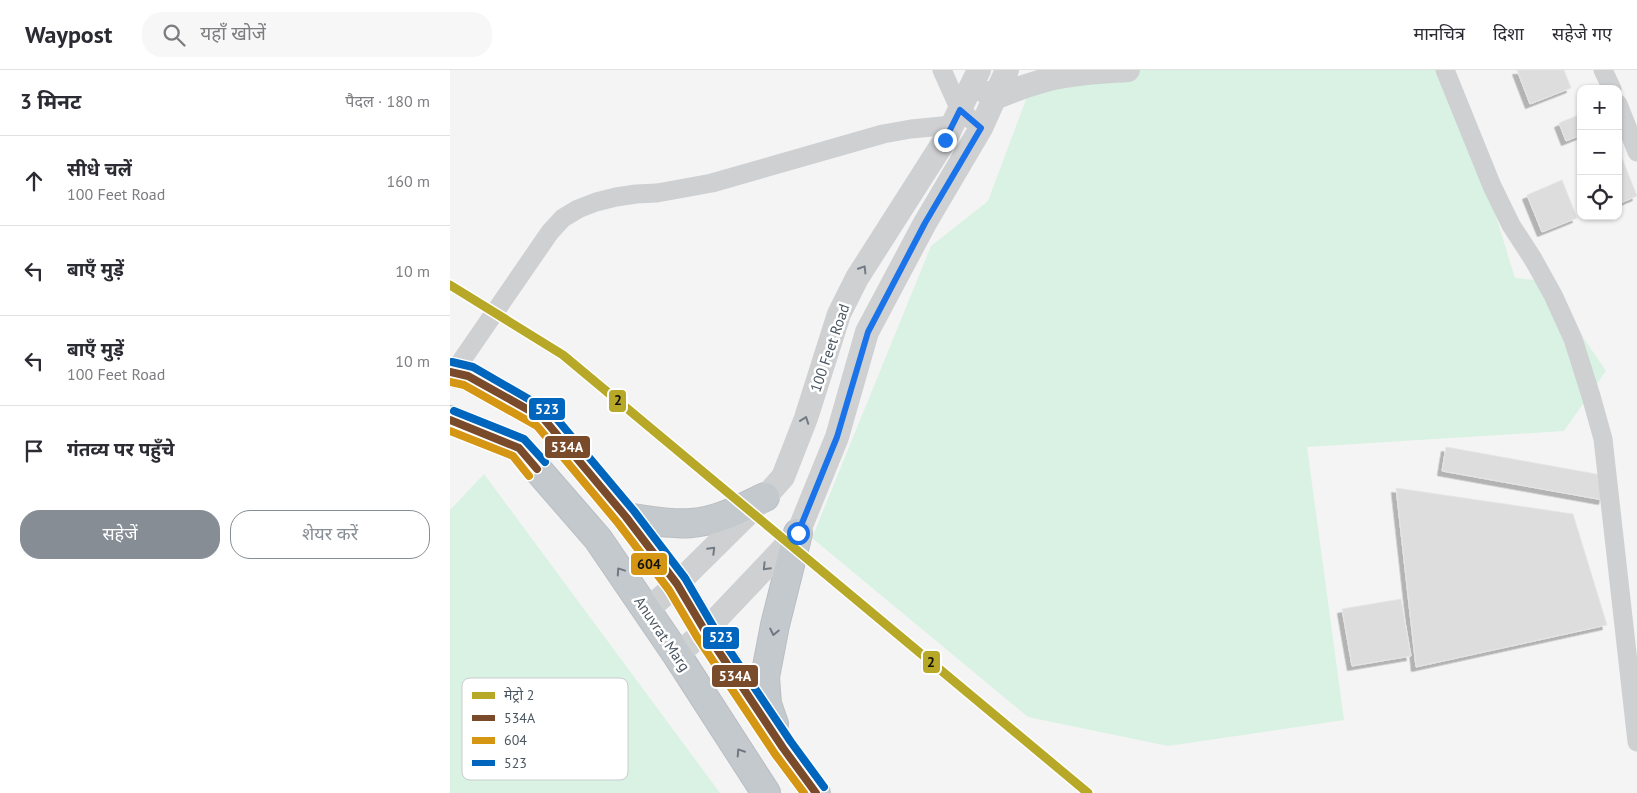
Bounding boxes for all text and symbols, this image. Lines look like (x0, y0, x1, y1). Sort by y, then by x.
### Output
search box (142, 12, 492, 57)
text: Waypost (25, 19, 112, 50)
icon: search (160, 21, 188, 49)
text: यहाँ खोजें (200, 21, 266, 45)
text: मानचित्र (1413, 22, 1465, 45)
text: दिशा (1493, 22, 1524, 45)
text: सहेजे गए (1552, 22, 1612, 45)
map controls (1577, 85, 1622, 220)
button: + (1577, 85, 1622, 130)
text: 3 मिनट (20, 88, 81, 115)
text: पैदल · 180 m (345, 91, 430, 111)
route end (934, 129, 957, 152)
button: − (1577, 130, 1622, 175)
text: सीधे चलें (67, 157, 132, 181)
icon: ahead (20, 167, 48, 195)
text: 160 m (387, 171, 430, 191)
button: locate (1577, 175, 1622, 220)
text: 100 Feet Road (67, 184, 165, 204)
icon: left (20, 257, 48, 285)
text: बाएँ मुड़ें (67, 257, 124, 281)
text: 10 m (395, 261, 430, 281)
one-way arrow (857, 265, 866, 275)
street label: 100 Feet Road (806, 301, 854, 395)
text: बाएँ मुड़ें (67, 337, 124, 361)
icon: left (20, 347, 48, 375)
text: 10 m (395, 351, 430, 371)
text: 100 Feet Road (67, 364, 165, 384)
line badge: 2 (608, 389, 627, 413)
text: 2 (614, 391, 622, 409)
line badge: 523 (528, 397, 566, 421)
text: 523 (535, 400, 559, 418)
one-way arrow (799, 416, 809, 425)
line badge: 534A (544, 435, 591, 459)
icon: arrive (20, 437, 48, 465)
text: गंतव्य पर पहुँचे (67, 437, 174, 461)
text: 534A (551, 438, 584, 456)
button: सहेजें (20, 510, 220, 559)
button: शेयर करें (230, 510, 430, 559)
route start (787, 522, 810, 545)
one-way arrow (706, 546, 715, 555)
line badge: 604 (630, 552, 668, 576)
text: 604 (637, 555, 661, 573)
one-way arrow (763, 561, 772, 570)
one-way arrow (617, 568, 626, 577)
street label: Anuvrat Marg (630, 593, 694, 675)
line badge: 523 (702, 626, 740, 650)
one-way arrow (769, 627, 780, 636)
text: 523 (709, 628, 733, 646)
line badge: 2 (922, 650, 941, 674)
text: 2 (927, 653, 935, 671)
line badge: 534A (711, 664, 759, 688)
text: 534A (719, 667, 752, 685)
legend (462, 678, 628, 780)
text: मेट्रो 2 (504, 686, 534, 704)
text: 534A (504, 709, 536, 727)
text: 604 (504, 731, 527, 749)
one-way arrow (737, 748, 746, 758)
text: 523 (504, 754, 527, 772)

